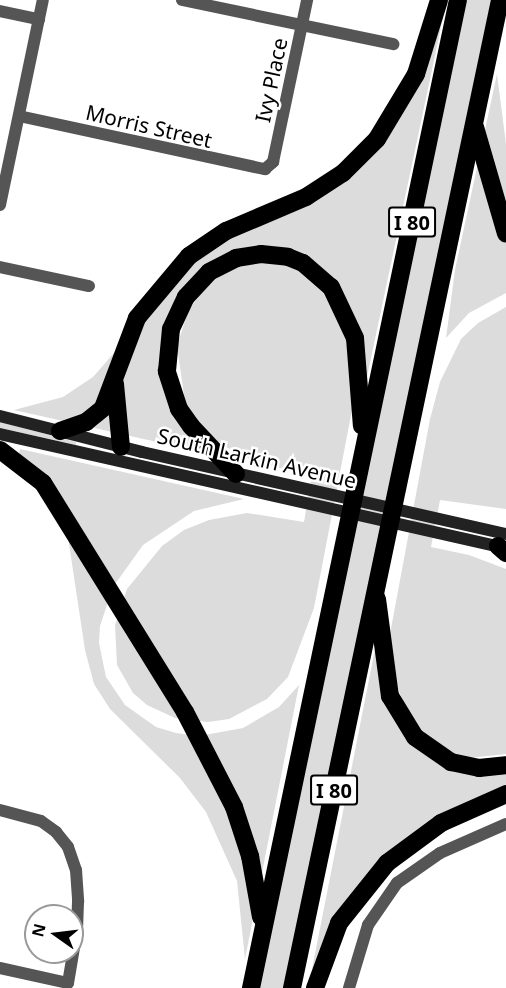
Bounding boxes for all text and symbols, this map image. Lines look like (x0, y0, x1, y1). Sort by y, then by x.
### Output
street label: Ivy Place (250, 35, 292, 125)
street label: Morris Street (83, 99, 215, 153)
road number: I 80 (388, 205, 436, 239)
street label: South Larkin Avenue (155, 423, 359, 493)
road number: I 80 (310, 773, 358, 807)
north arrow (24, 904, 84, 964)
text: N (26, 921, 51, 939)

